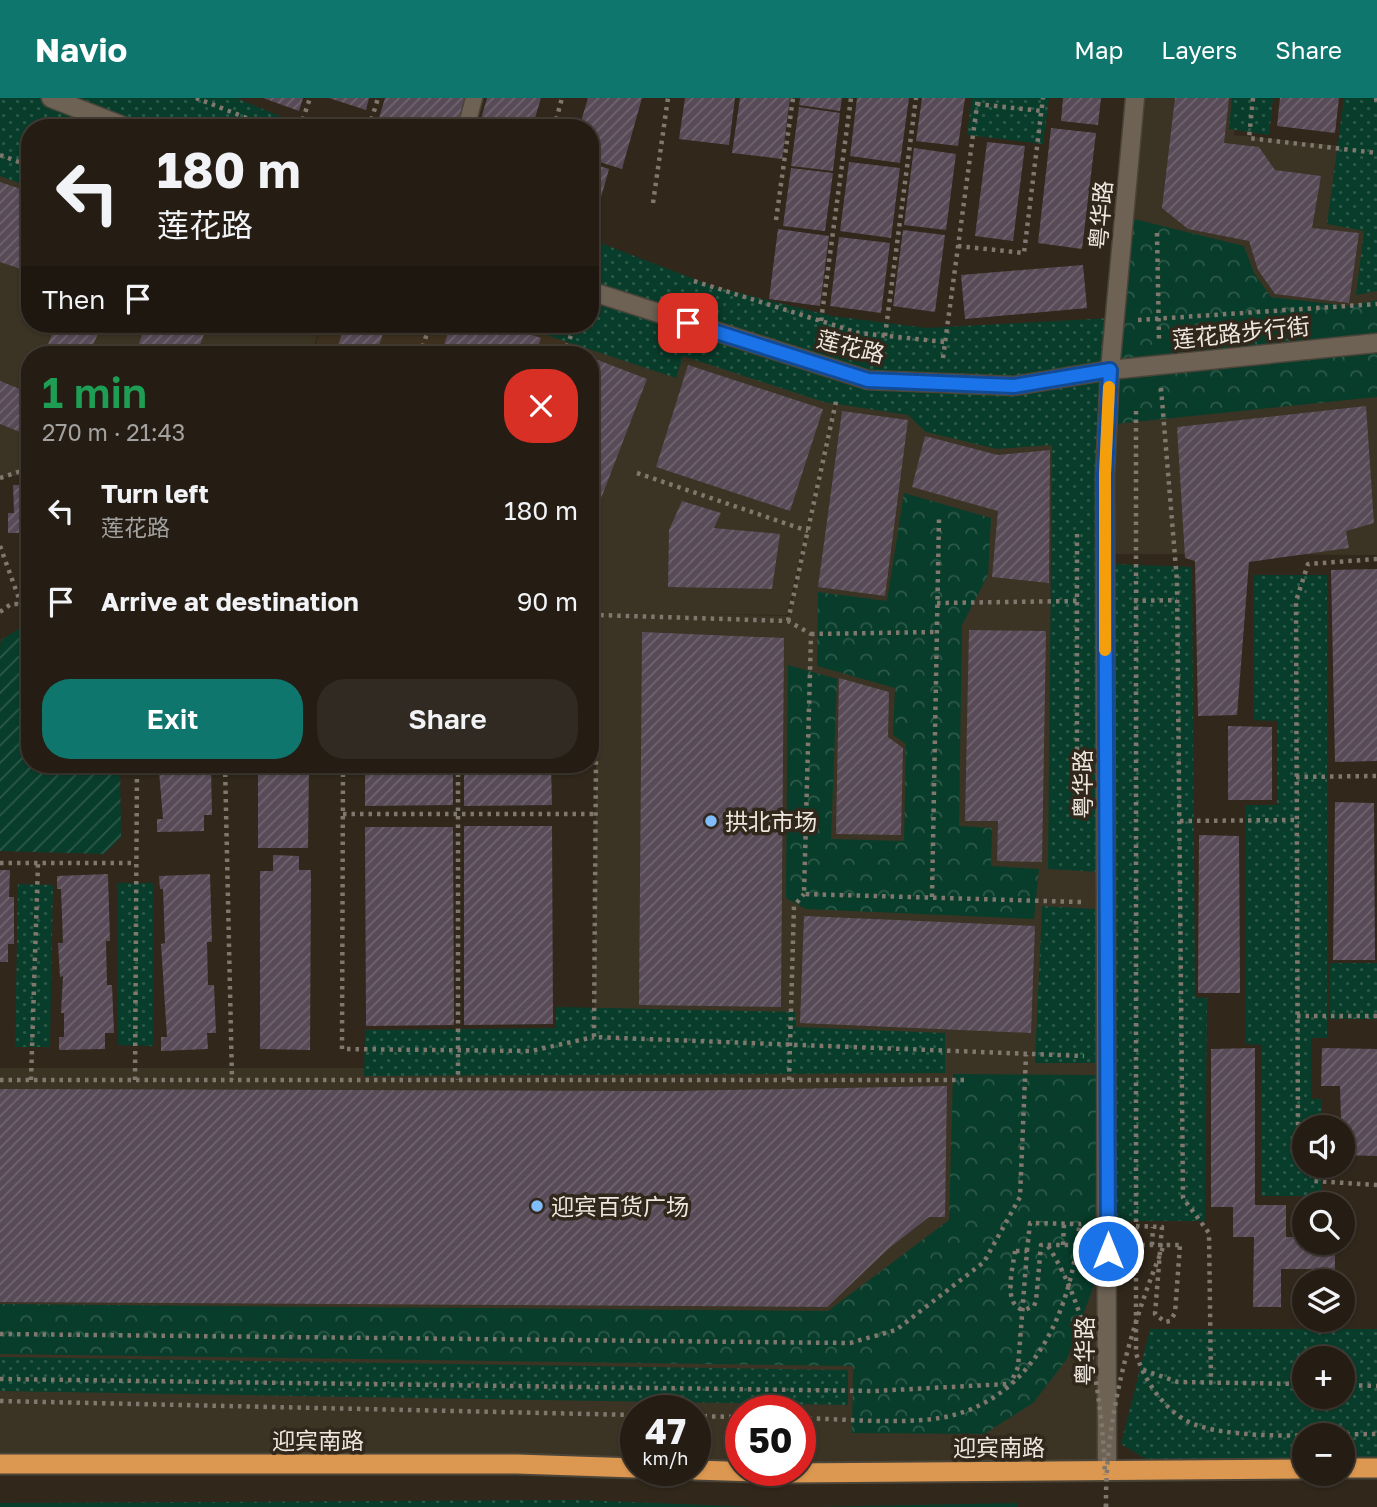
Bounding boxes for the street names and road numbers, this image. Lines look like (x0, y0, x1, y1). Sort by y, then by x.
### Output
street label: 粤华路 (1083, 179, 1117, 251)
street label: 莲花路步行街 (1171, 311, 1311, 353)
street label: 莲花路 (814, 324, 888, 368)
street label: 粤华路 (1068, 750, 1096, 819)
street label: 粤华路 (1070, 1317, 1098, 1386)
street label: 迎宾南路 (272, 1426, 364, 1454)
street label: 迎宾南路 (953, 1433, 1045, 1461)

